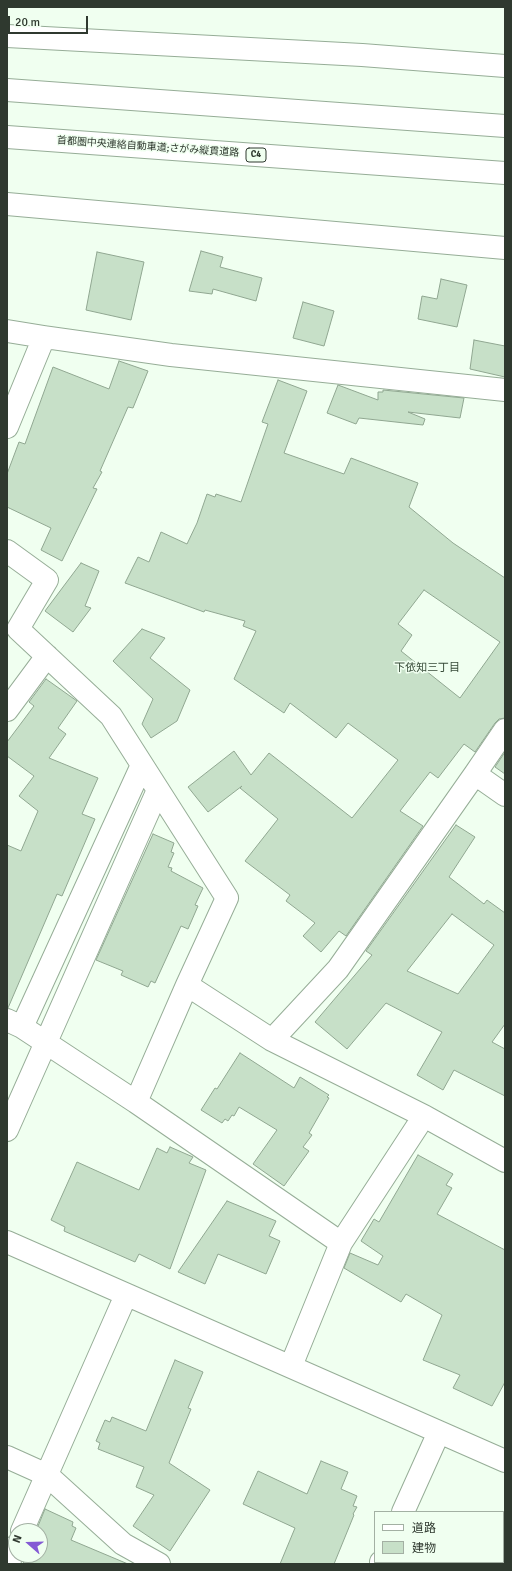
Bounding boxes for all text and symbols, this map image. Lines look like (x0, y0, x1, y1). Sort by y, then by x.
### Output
scale bar (10, 8, 90, 34)
text: 20 m (15, 15, 40, 30)
street label: 首都圏中央連絡自動車道;さがみ縦貫道路 (56, 135, 240, 159)
road number: C4 (246, 148, 266, 162)
district label: 下依知三丁目 (394, 661, 460, 675)
legend (374, 1511, 504, 1563)
text: 道路 (412, 1521, 436, 1536)
north arrow (8, 1523, 48, 1563)
text: N (10, 1533, 25, 1545)
text: 建物 (412, 1541, 436, 1556)

